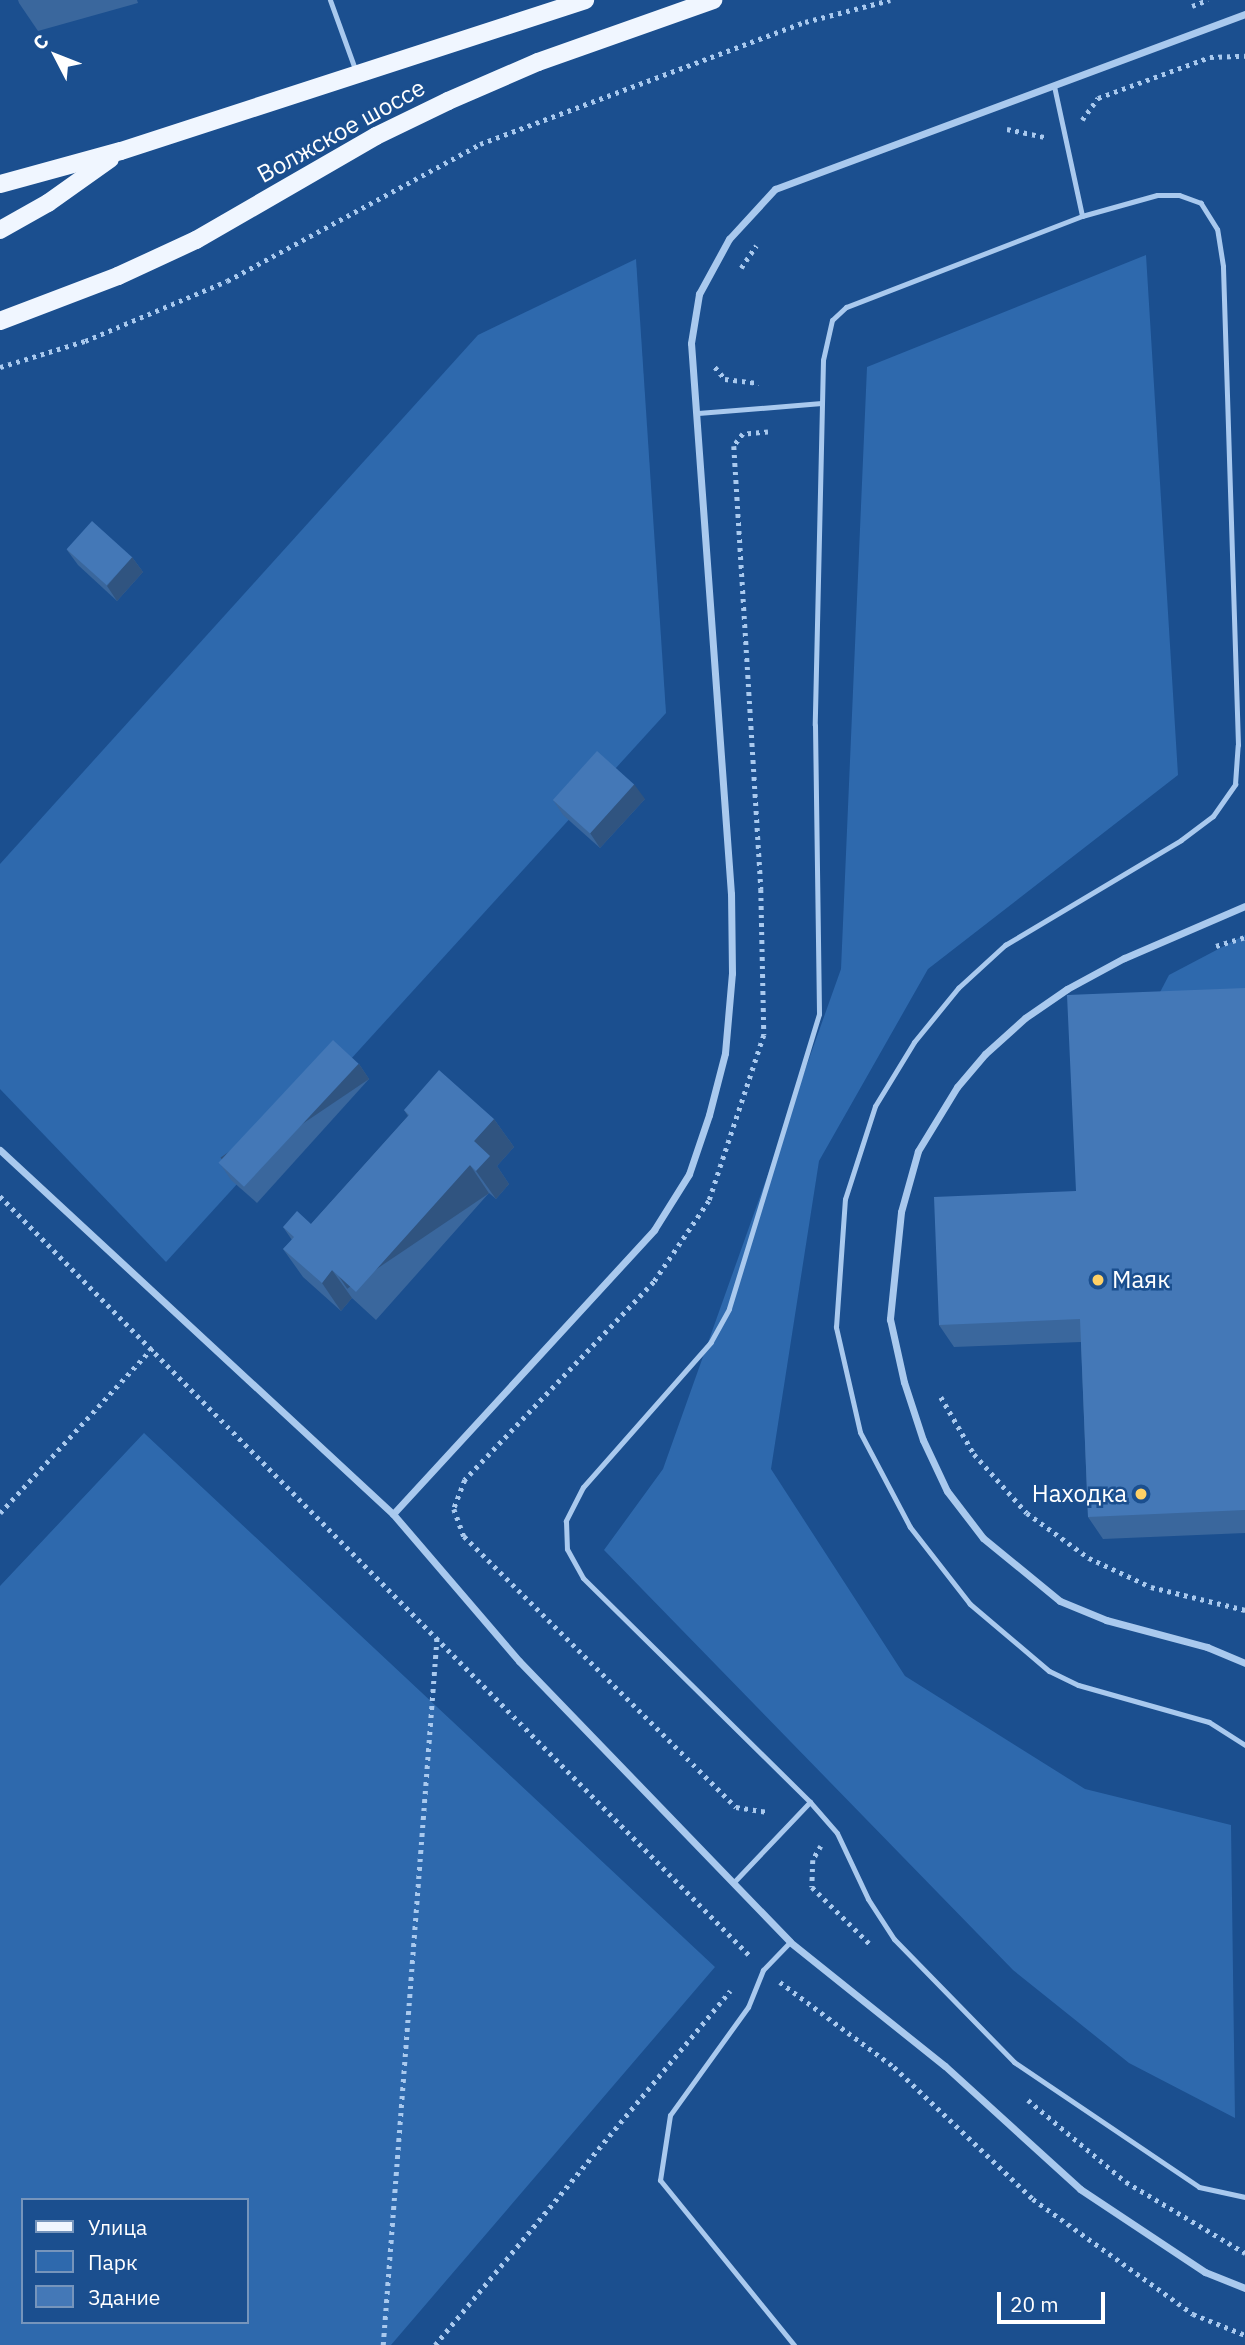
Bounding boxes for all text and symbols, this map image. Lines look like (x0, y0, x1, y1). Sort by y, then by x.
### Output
north arrow (21, 21, 91, 91)
text: С (27, 29, 53, 55)
street label: Волжское шоссе (252, 73, 430, 189)
place label: Маяк (1112, 1266, 1170, 1294)
marker: Маяк (1090, 1272, 1106, 1288)
place label: Находка (1032, 1480, 1127, 1508)
marker: Находка (1133, 1486, 1149, 1502)
legend (21, 2198, 248, 2324)
text: Улица (88, 2213, 147, 2241)
text: Парк (88, 2248, 138, 2276)
scale bar (1000, 2278, 1108, 2322)
text: Здание (88, 2283, 160, 2311)
text: 20 m (1010, 2290, 1059, 2318)

